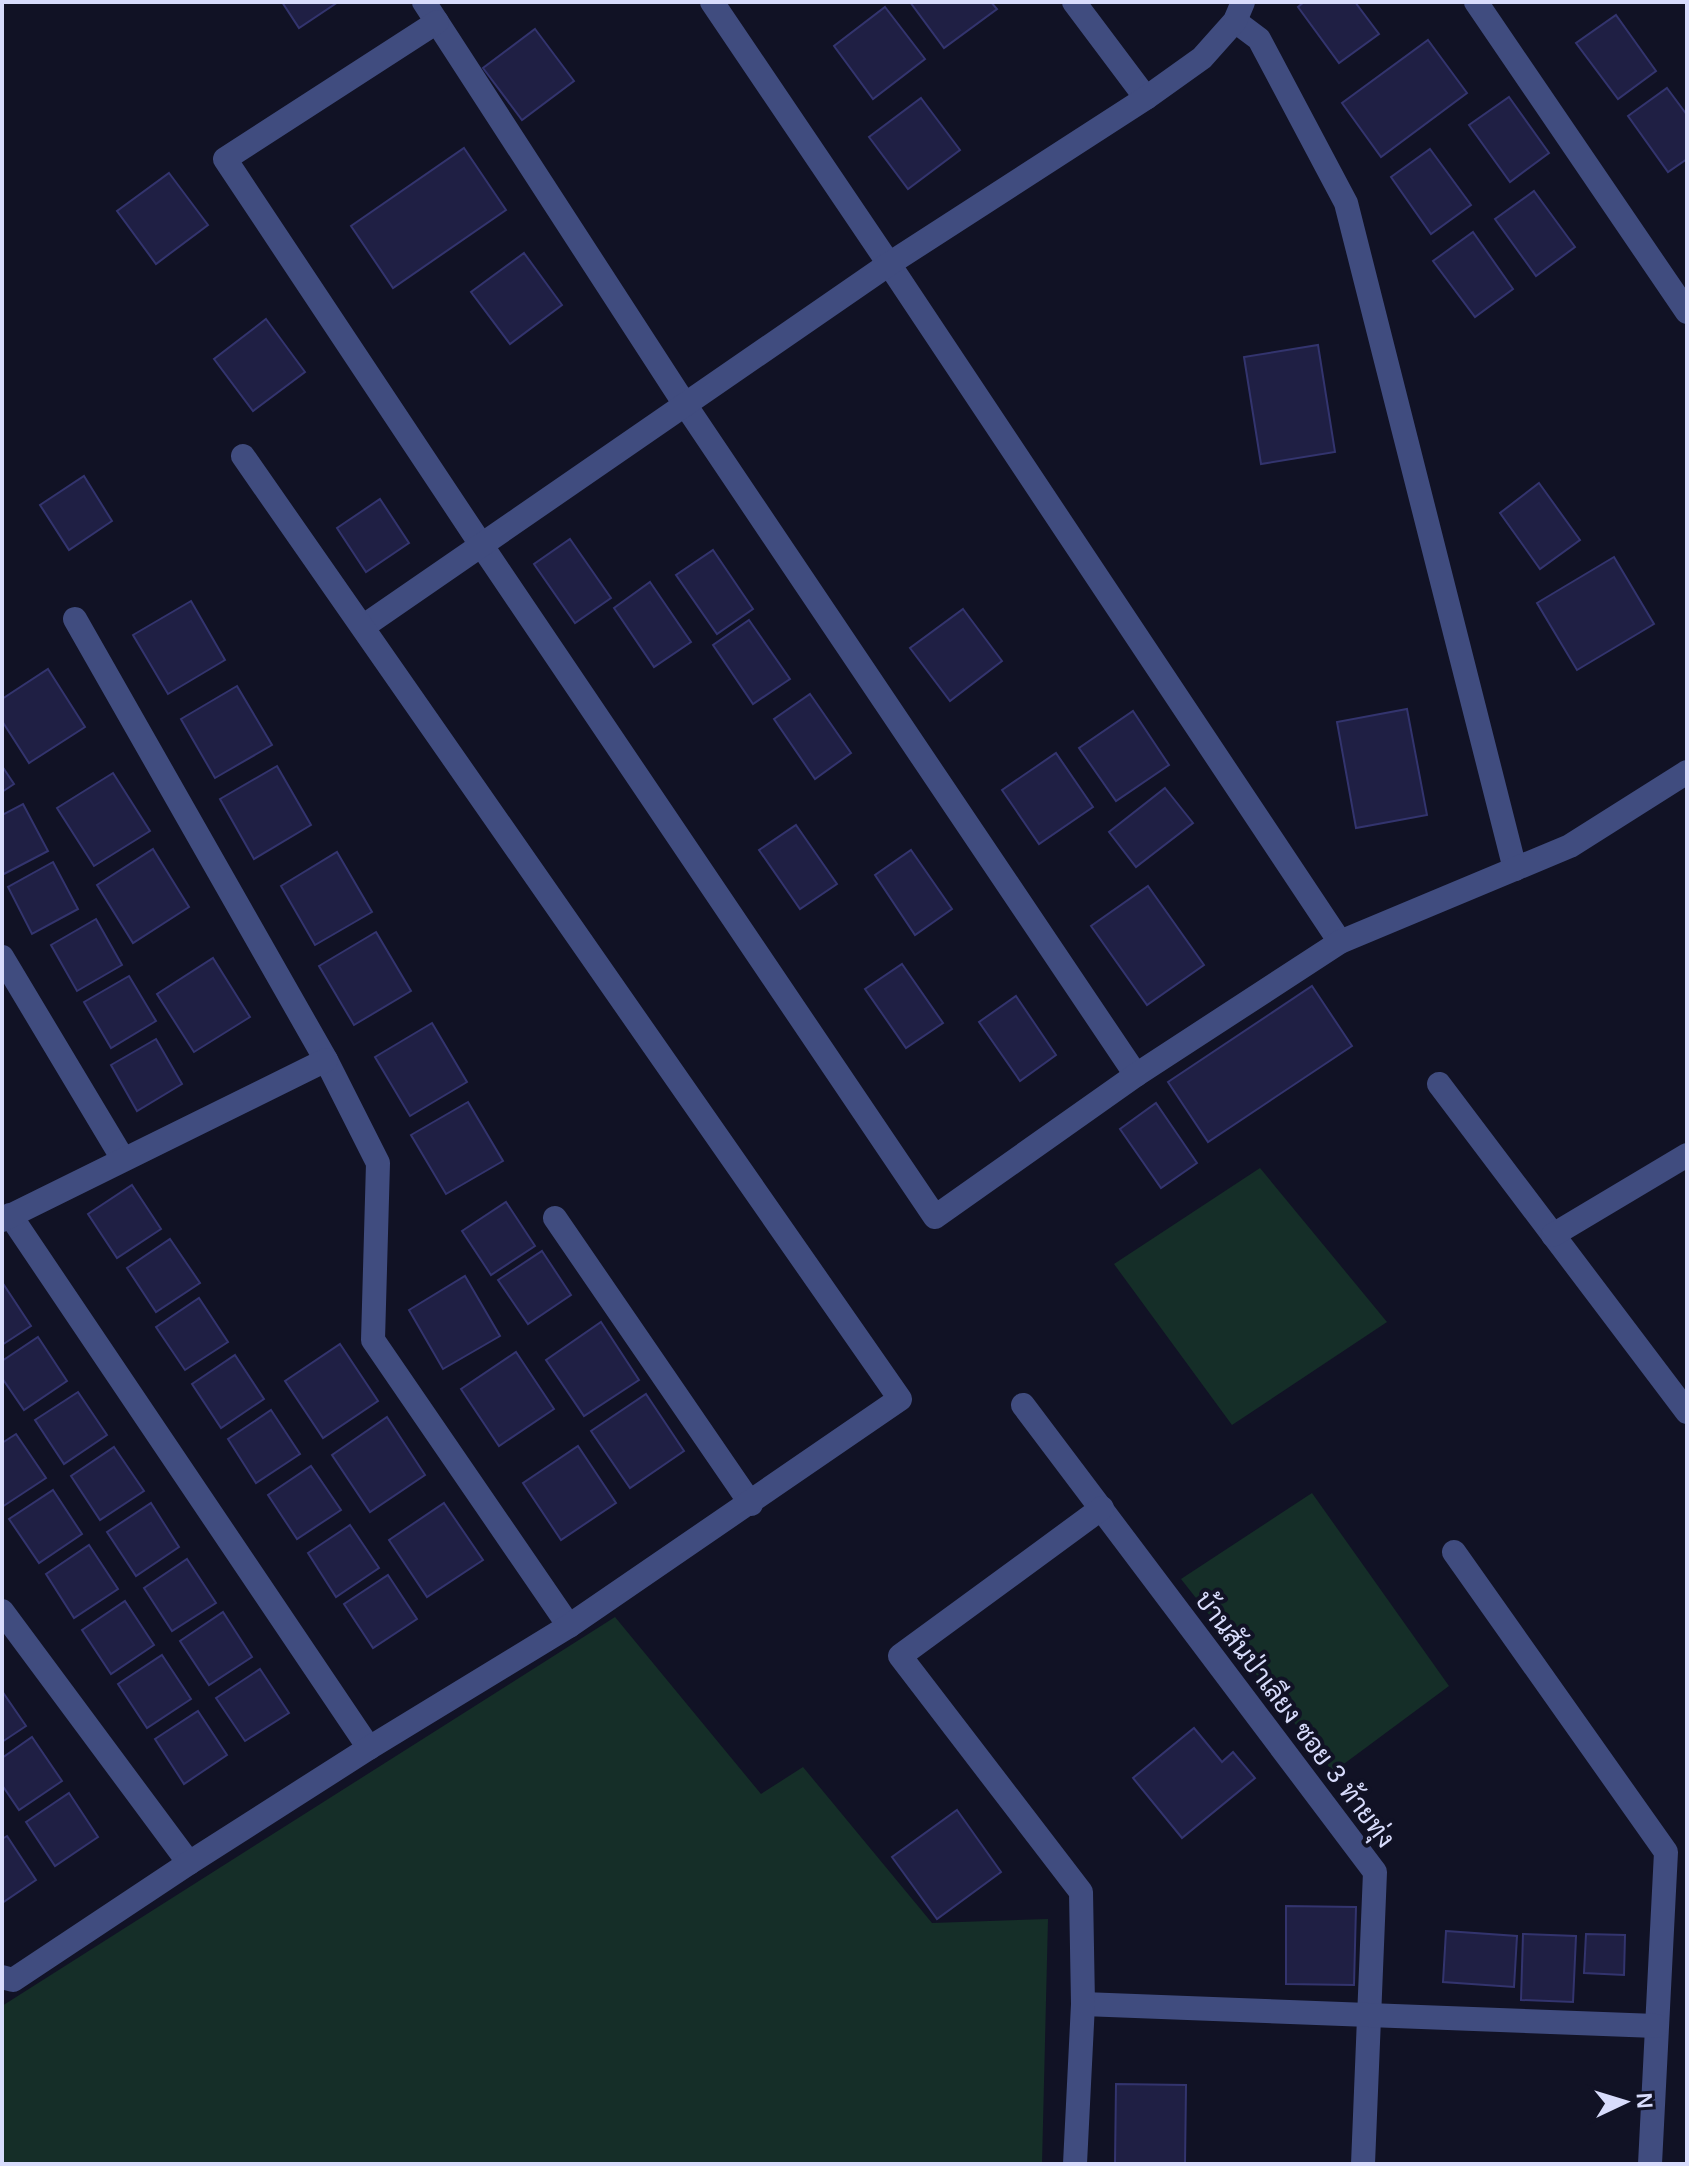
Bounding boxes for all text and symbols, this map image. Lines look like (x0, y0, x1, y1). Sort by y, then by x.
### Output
street label: บ้านสันป่าเลียง ซอย 3 ท้ายทุ่ง (1187, 1584, 1402, 1855)
north arrow (1585, 2062, 1665, 2142)
text: N (1631, 2092, 1657, 2109)

